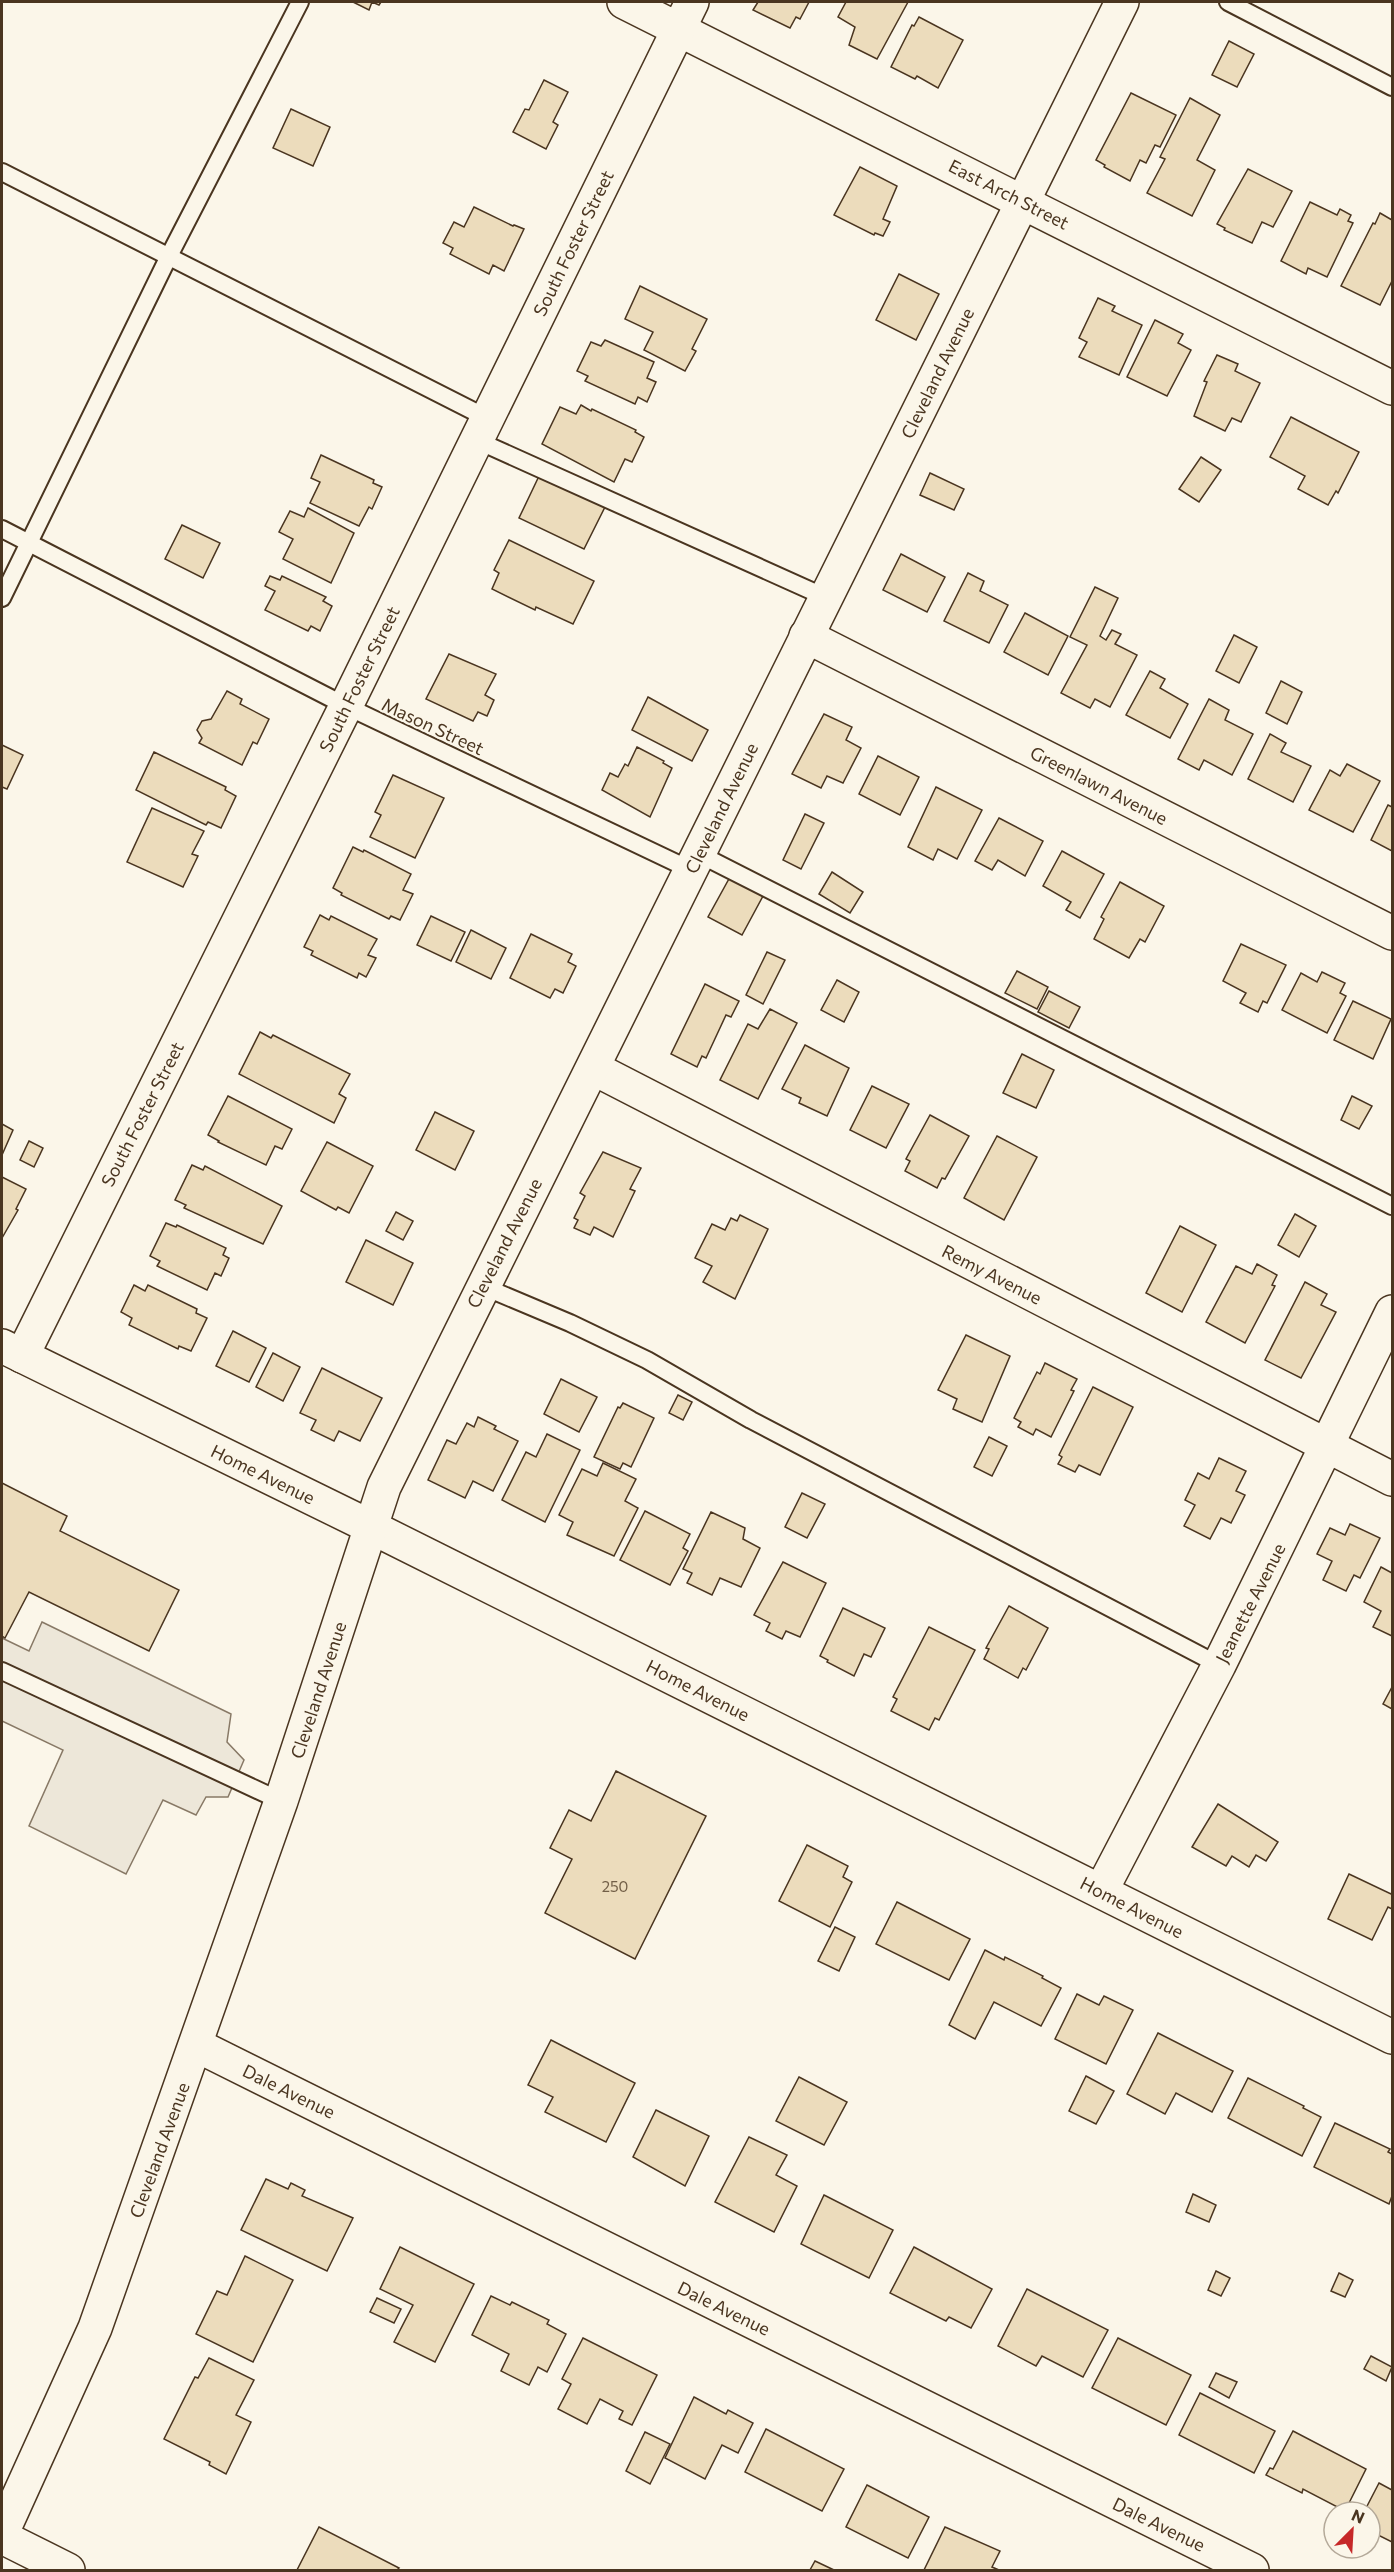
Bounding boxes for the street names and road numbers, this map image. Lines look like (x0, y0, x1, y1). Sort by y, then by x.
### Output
street label: East Arch Street (945, 154, 1073, 234)
street label: South Foster Street (528, 167, 618, 319)
street label: Cleveland Avenue (896, 304, 978, 442)
street label: South Foster Street (314, 603, 404, 755)
street label: Mason Street (378, 693, 488, 759)
street label: Cleveland Avenue (680, 739, 762, 877)
street label: Greenlawn Avenue (1027, 741, 1171, 829)
street label: South Foster Street (96, 1038, 188, 1190)
street label: Cleveland Avenue (462, 1174, 546, 1312)
street label: Remy Avenue (938, 1239, 1046, 1309)
street label: Home Avenue (207, 1439, 319, 1509)
street label: Jeanette Avenue (1210, 1539, 1290, 1667)
street label: Cleveland Avenue (285, 1619, 351, 1761)
street label: Home Avenue (643, 1655, 753, 1725)
street label: Home Avenue (1077, 1872, 1187, 1942)
street label: Dale Avenue (239, 2059, 339, 2123)
street label: Cleveland Avenue (124, 2079, 194, 2221)
street label: Dale Avenue (674, 2276, 774, 2340)
street label: Dale Avenue (1109, 2492, 1209, 2556)

